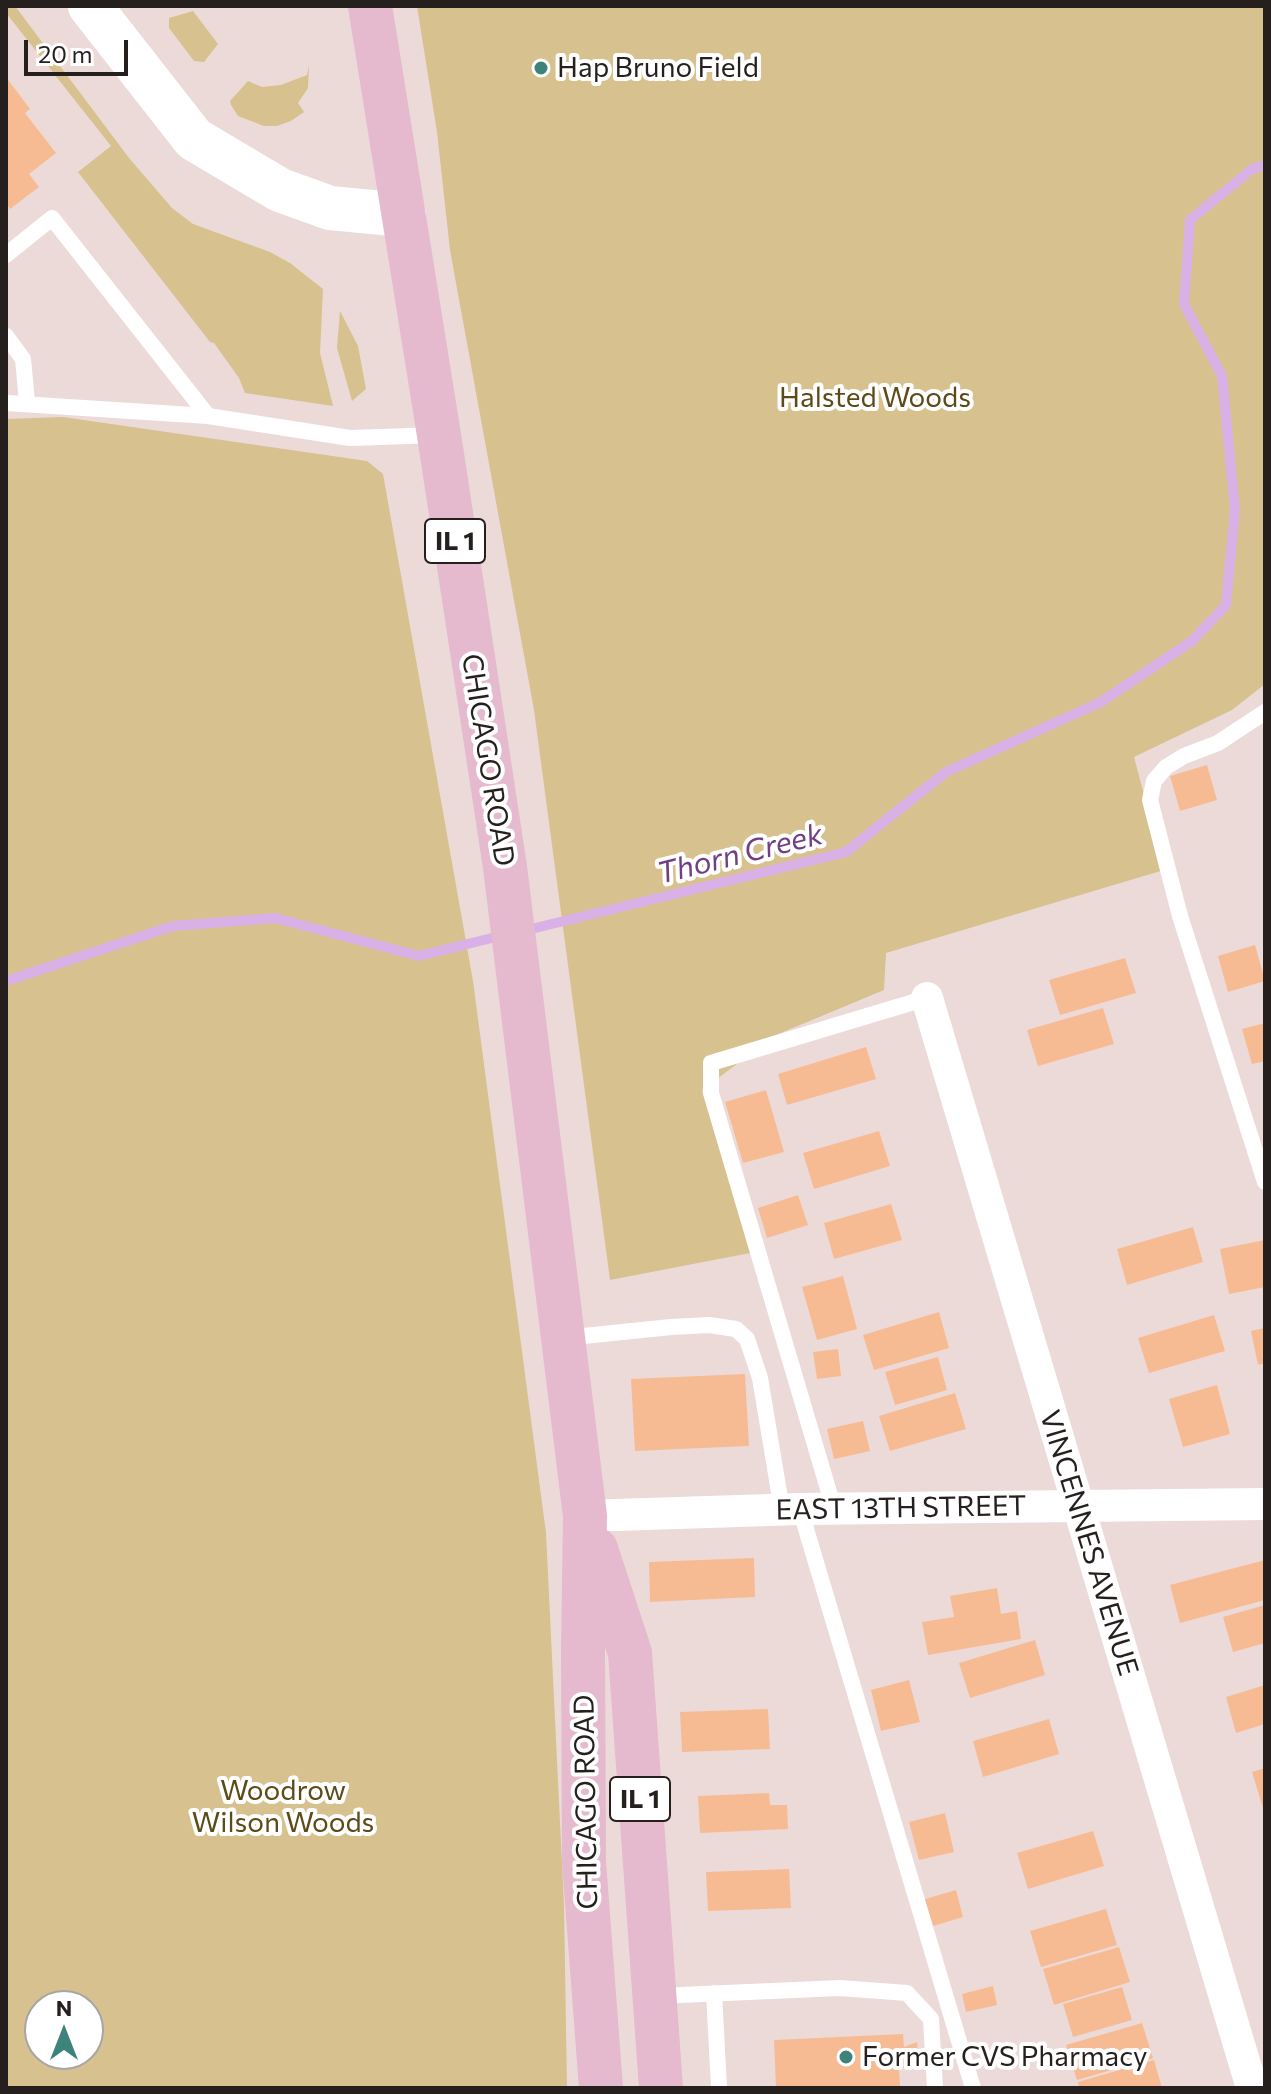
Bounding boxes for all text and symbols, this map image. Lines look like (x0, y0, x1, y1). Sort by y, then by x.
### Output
scale bar (28, 24, 132, 74)
text: 20 m (38, 39, 92, 68)
place label: Hap Bruno Field (557, 51, 759, 85)
marker: Hap Bruno Field (532, 59, 550, 77)
park label: Halsted Woods (779, 381, 971, 415)
road number: IL 1 (425, 519, 485, 563)
street label: CHICAGO ROAD (455, 651, 521, 869)
water label: Thorn Creek (654, 816, 826, 892)
street label: VINCENNES AVENUE (1033, 1406, 1145, 1680)
street label: EAST 13TH STREET (775, 1489, 1027, 1527)
street label: CHICAGO ROAD (567, 1694, 605, 1910)
park label: Woodrow Wilson Woods (192, 1774, 374, 1840)
road number: IL 1 (610, 1777, 670, 1821)
north arrow (24, 1990, 104, 2070)
text: N (56, 1994, 72, 2021)
place label: Former CVS Pharmacy (862, 2040, 1148, 2074)
marker: Former CVS Pharmacy (837, 2048, 855, 2066)

